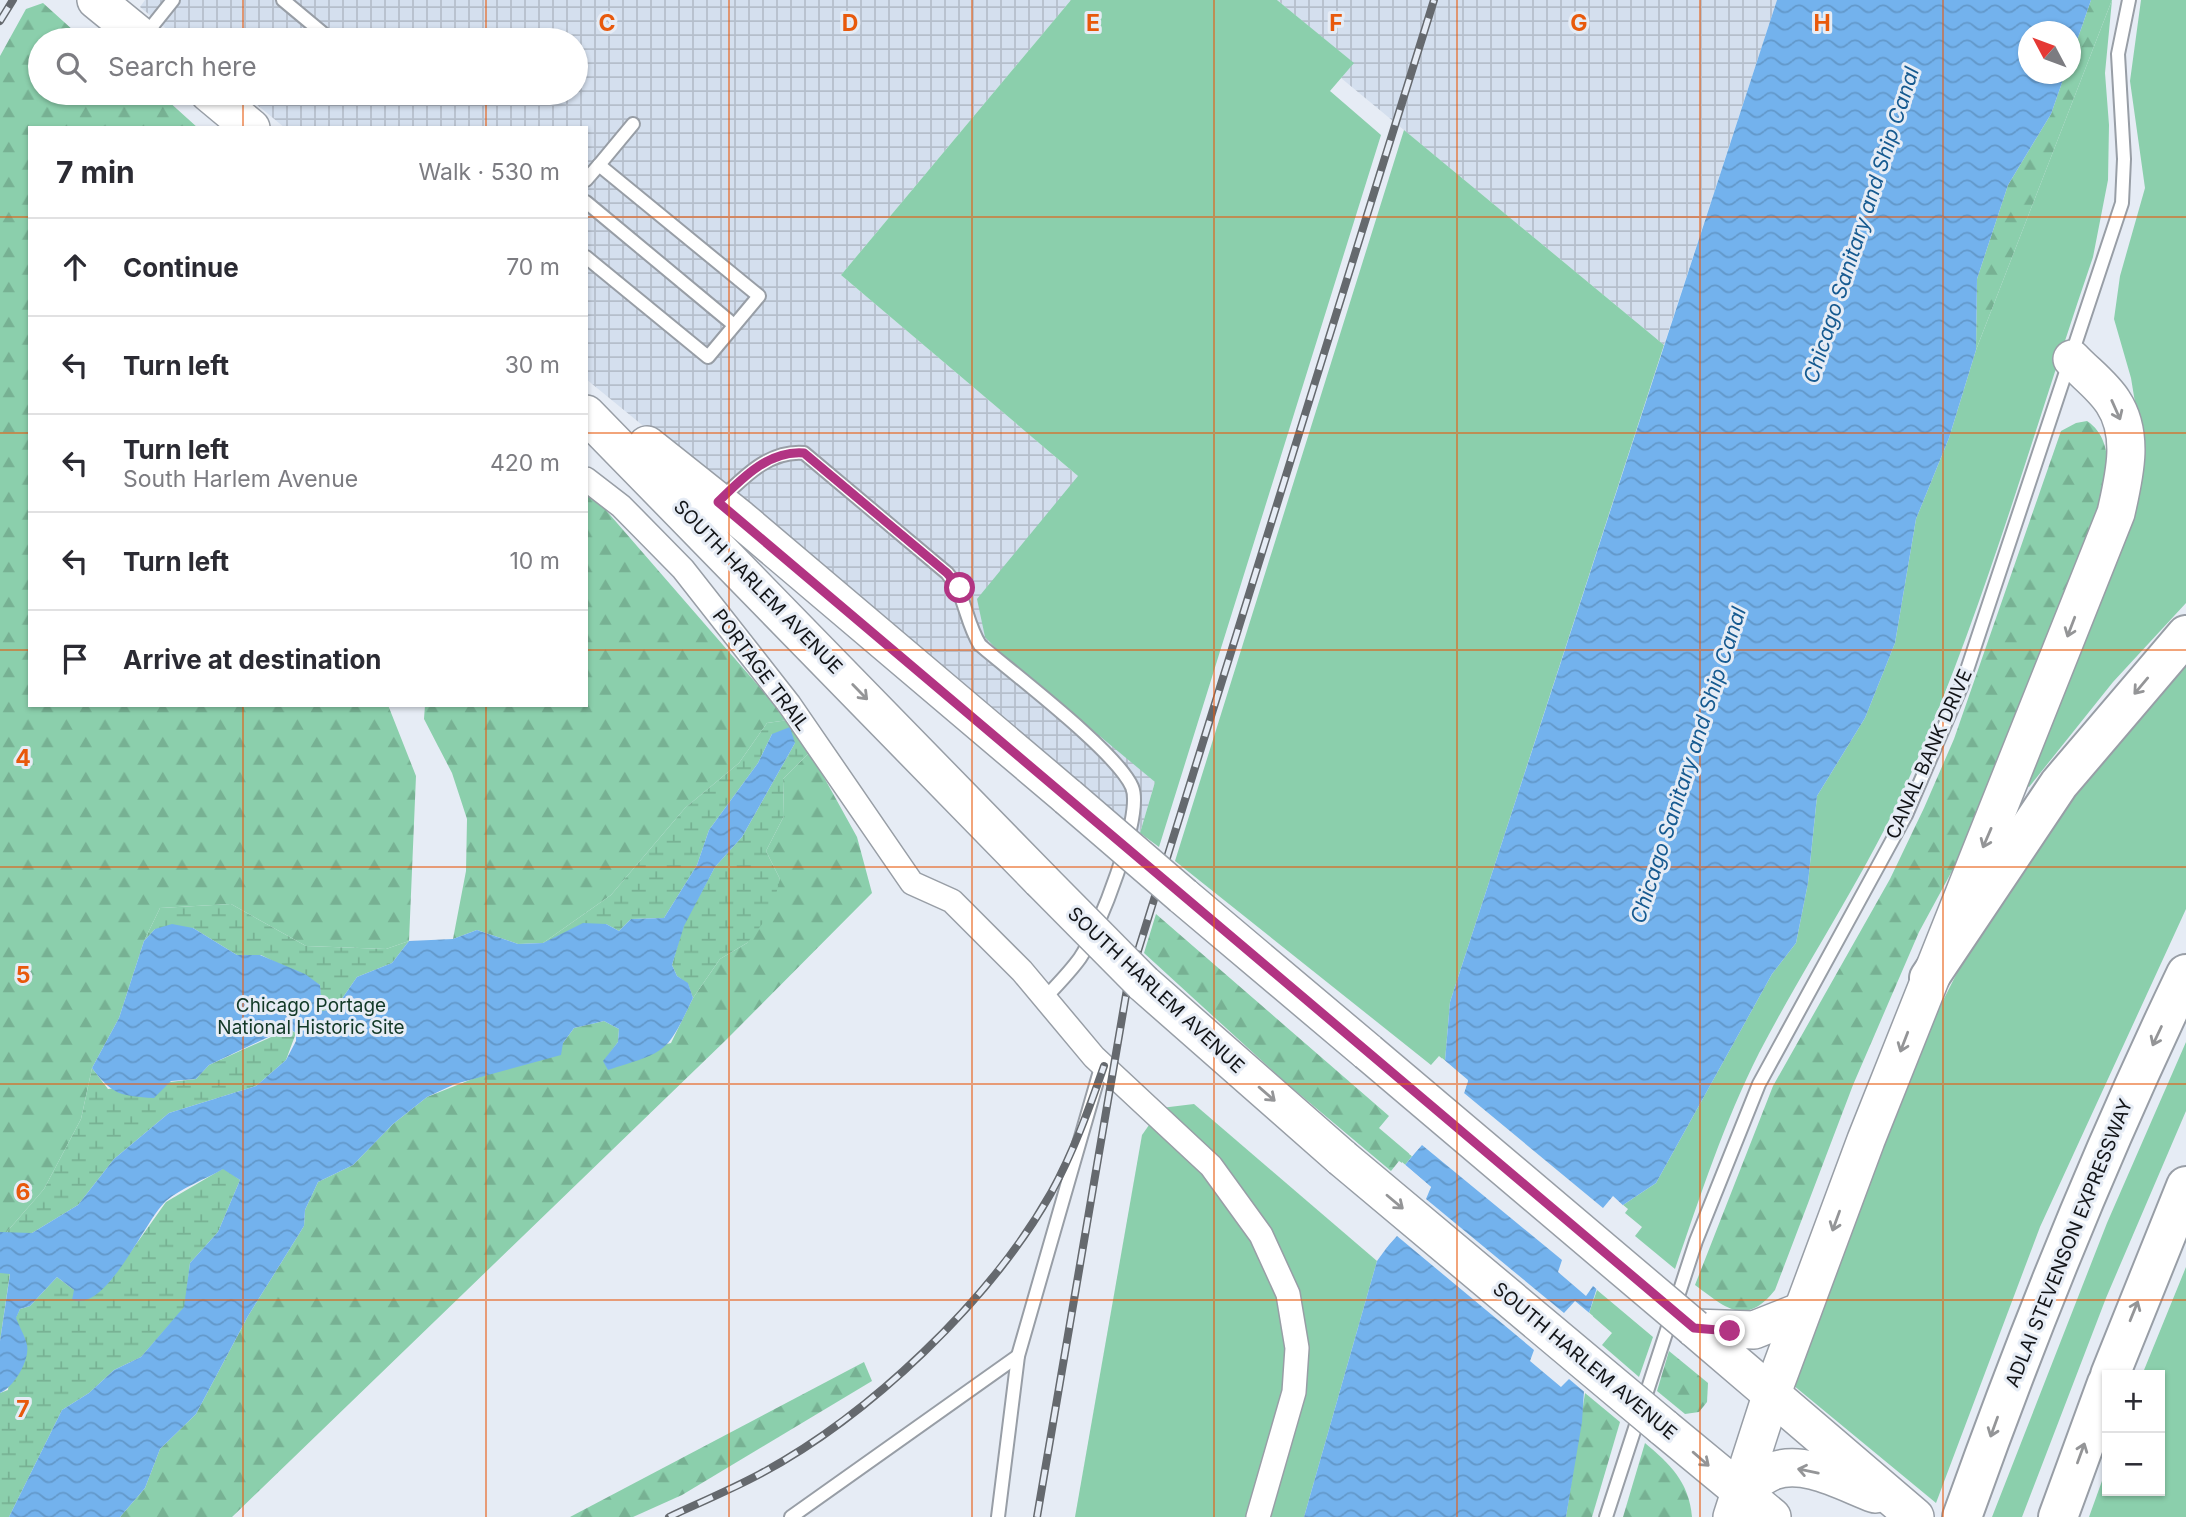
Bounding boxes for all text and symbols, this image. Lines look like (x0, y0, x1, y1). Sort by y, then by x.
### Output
text: C (598, 9, 616, 37)
text: D (842, 9, 858, 37)
text: E (1086, 9, 1100, 37)
text: F (1329, 9, 1343, 37)
text: G (1570, 9, 1588, 37)
text: H (1813, 9, 1831, 37)
north arrow (2018, 21, 2081, 84)
search box (28, 28, 588, 105)
icon: search (52, 48, 90, 86)
text: Search here (108, 51, 257, 82)
water label: Chicago Sanitary and Ship Canal (1798, 63, 1924, 386)
text: 7 min (56, 154, 135, 190)
text: Walk · 530 m (419, 158, 560, 186)
icon: ahead (56, 248, 94, 286)
text: Continue (123, 252, 239, 283)
text: 70 m (506, 253, 560, 281)
icon: left (56, 346, 94, 384)
text: Turn left (123, 350, 229, 381)
text: 30 m (505, 351, 560, 379)
one-way arrow (2110, 399, 2123, 421)
text: Turn left (123, 434, 229, 465)
icon: left (56, 444, 94, 482)
text: 420 m (490, 449, 560, 477)
text: South Harlem Avenue (123, 465, 358, 493)
street label: SOUTH HARLEM AVENUE (669, 495, 847, 679)
icon: left (56, 542, 94, 580)
text: Turn left (123, 546, 229, 577)
text: 10 m (510, 547, 560, 575)
route start (944, 572, 975, 603)
water label: Chicago Sanitary and Ship Canal (1625, 603, 1751, 926)
street label: PORTAGE TRAIL (708, 605, 814, 735)
one-way arrow (2064, 615, 2077, 637)
icon: arrive (56, 640, 94, 678)
text: Arrive at destination (123, 644, 382, 675)
street label: CANAL BANK DRIVE (1881, 665, 1977, 843)
one-way arrow (2133, 676, 2149, 694)
one-way arrow (851, 683, 868, 700)
text: 4 (15, 744, 31, 772)
one-way arrow (1980, 827, 1993, 848)
street label: SOUTH HARLEM AVENUE (1063, 902, 1249, 1078)
text: 5 (16, 961, 30, 989)
park label: Chicago Portage National Historic Site (217, 994, 405, 1039)
one-way arrow (2149, 1025, 2163, 1046)
one-way arrow (1897, 1030, 1910, 1052)
one-way arrow (1258, 1086, 1276, 1102)
street label: ADLAI STEVENSON EXPRESSWAY (2000, 1095, 2138, 1391)
text: 6 (16, 1178, 30, 1206)
one-way arrow (1385, 1194, 1403, 1210)
one-way arrow (1828, 1210, 1841, 1232)
street label: SOUTH HARLEM AVENUE (1488, 1277, 1682, 1445)
one-way arrow (2128, 1301, 2141, 1323)
route end (1714, 1315, 1745, 1346)
map controls (2102, 1370, 2165, 1496)
button: + (2102, 1370, 2165, 1433)
text: 7 (16, 1395, 30, 1423)
one-way arrow (1987, 1416, 2000, 1438)
button: − (2102, 1433, 2165, 1496)
one-way arrow (2076, 1442, 2089, 1464)
one-way arrow (1692, 1451, 1710, 1467)
one-way arrow (1797, 1464, 1820, 1478)

